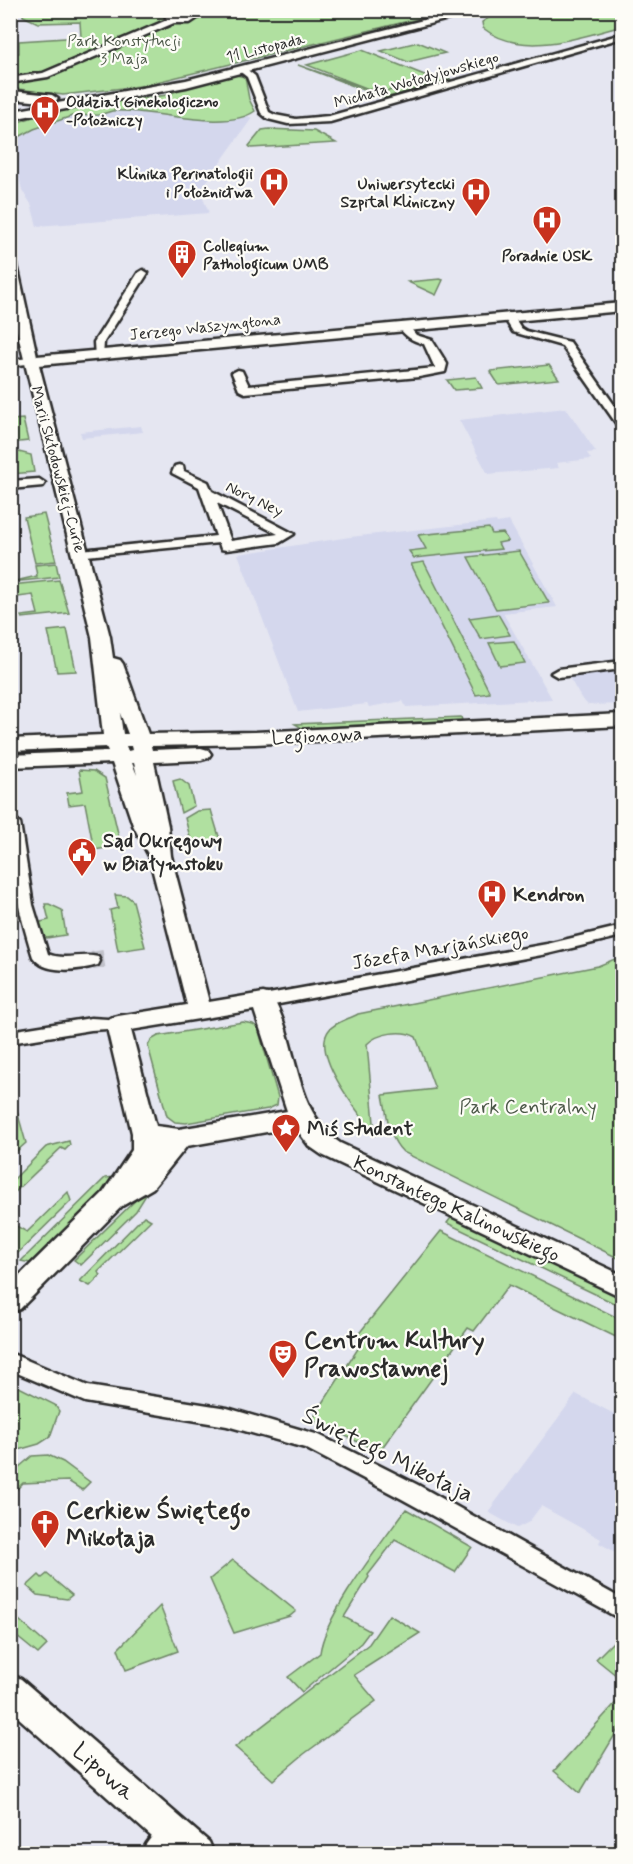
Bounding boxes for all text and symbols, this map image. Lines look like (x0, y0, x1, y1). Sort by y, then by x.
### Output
street label: 11 Listopada (224, 28, 307, 68)
park label: Park Konstytucji 3 Maja (67, 31, 181, 70)
street label: Michała Wołodyjowskiego (332, 47, 501, 114)
place label: Oddział Ginekologiczno -Położniczy (66, 92, 218, 131)
hospital icon: Oddział Ginekologiczno -Położniczy (29, 94, 61, 136)
place label: Klinika Perinatologii i Położnictwa (118, 164, 253, 203)
hospital icon: Klinika Perinatologii i Położnictwa (258, 166, 290, 208)
place label: Uniwersytecki Szpital Kliniczny (340, 174, 455, 213)
hospital icon: Uniwersytecki Szpital Kliniczny (460, 176, 492, 218)
hospital icon: Poradnie USK (531, 204, 563, 246)
place label: Collegium Pathologicum UMB (203, 236, 329, 277)
building icon: Collegium Pathologicum UMB (166, 238, 198, 280)
place label: Poradnie USK (502, 246, 592, 267)
street label: Jerzego Waszyngtona (128, 309, 282, 346)
street label: Marii Skłodowskiej-Curie (25, 384, 90, 555)
street label: Nory Ney (222, 476, 287, 522)
street label: Legionowa (271, 721, 363, 754)
place label: Sąd Okręgowy w Białymstoku (103, 828, 223, 878)
public building icon: Sąd Okręgowy w Białymstoku (66, 836, 98, 878)
hospital icon: Kendron (476, 878, 508, 920)
place label: Kendron (513, 882, 585, 909)
street label: Józefa Marjańskiego (350, 920, 531, 978)
park label: Park Centralny (459, 1094, 597, 1121)
place icon: Miś Student (270, 1112, 302, 1154)
place label: Miś Student (307, 1116, 414, 1143)
street label: Konstantego Kalinowskiego (348, 1150, 564, 1271)
place label: Centrum Kultury Prawosławnej (304, 1326, 484, 1386)
theatre icon: Centrum Kultury Prawosławnej (267, 1338, 299, 1380)
street label: Świętego Mikołaja (295, 1400, 479, 1513)
place label: Cerkiew Świętego Mikołaja (66, 1495, 250, 1555)
church icon: Cerkiew Świętego Mikołaja (29, 1508, 61, 1550)
street label: Lipowa (65, 1736, 142, 1808)

